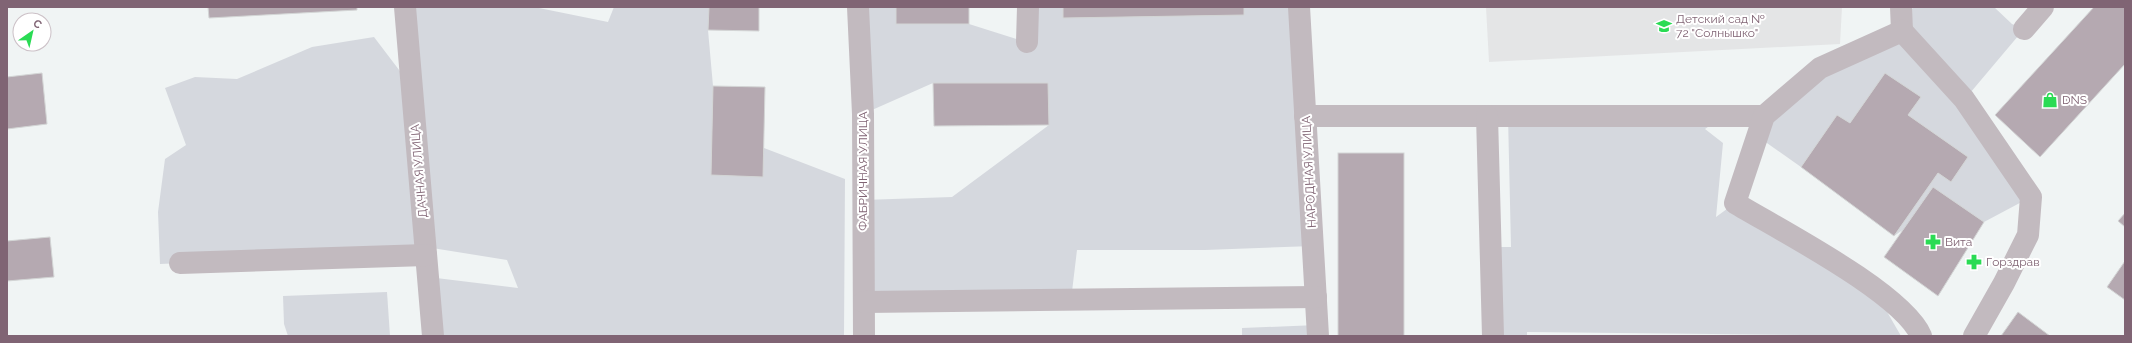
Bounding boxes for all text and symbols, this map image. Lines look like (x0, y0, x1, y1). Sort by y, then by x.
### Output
north arrow (12, 12, 52, 52)
place label: Детский сад № 72 "Солнышко" (1676, 12, 1765, 40)
text: С (31, 17, 44, 32)
school or university icon: Детский сад № 72 "Солнышко" (1655, 17, 1673, 35)
shop icon: DNS (2041, 91, 2059, 109)
place label: DNS (2062, 93, 2087, 107)
street label: ФАБРИЧНАЯ УЛИЦА (856, 111, 870, 231)
street label: НАРОДНАЯ УЛИЦА (1299, 116, 1319, 228)
street label: ДАЧНАЯ УЛИЦА (408, 124, 430, 218)
pharmacy icon: Вита (1924, 233, 1942, 251)
place label: Вита (1945, 235, 1972, 249)
pharmacy icon: Горздрав (1965, 253, 1983, 271)
place label: Горздрав (1986, 255, 2040, 269)

